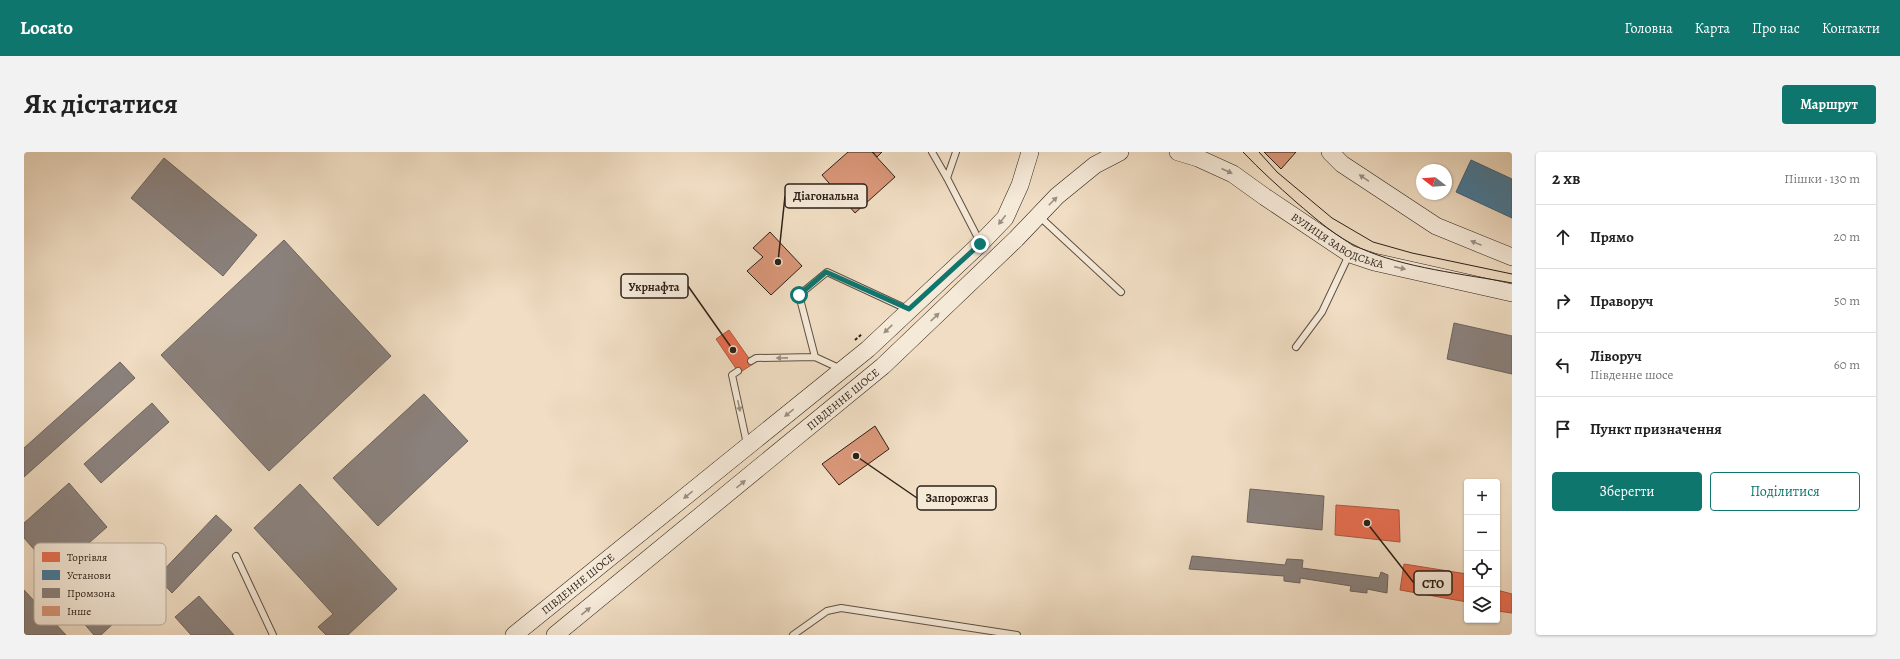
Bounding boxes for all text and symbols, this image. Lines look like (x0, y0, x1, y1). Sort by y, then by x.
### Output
text: Locato (20, 15, 73, 41)
text: Головна (1624, 19, 1673, 38)
text: Карта (1695, 19, 1730, 38)
text: Про нас (1752, 19, 1800, 38)
text: Контакти (1822, 19, 1880, 38)
text: Як дістатися (24, 85, 178, 123)
button: Маршрут (1782, 85, 1876, 124)
north arrow (1416, 164, 1452, 200)
text: 2 хв (1552, 167, 1580, 190)
one-way arrow (1222, 168, 1233, 174)
text: Пішки · 130 m (1784, 170, 1860, 187)
one-way arrow (1359, 174, 1369, 182)
callout: Діагональна (785, 184, 867, 208)
text: Діагональна (793, 188, 859, 204)
one-way arrow (1048, 196, 1058, 206)
street label: ВУЛИЦЯ ЗАВОДСЬКА (1288, 209, 1386, 272)
one-way arrow (998, 214, 1006, 225)
icon: ahead (1552, 226, 1574, 248)
text: Прямо (1590, 227, 1634, 247)
text: 20 m (1834, 228, 1860, 245)
route end (971, 235, 989, 253)
one-way arrow (1469, 239, 1481, 245)
one-way arrow (1394, 265, 1406, 271)
callout: Укрнафта (621, 274, 688, 298)
text: Укрнафта (628, 279, 680, 295)
route start (790, 286, 808, 304)
icon: right (1552, 290, 1574, 312)
text: Праворуч (1590, 291, 1653, 311)
text: 50 m (1834, 292, 1860, 309)
one-way arrow (930, 313, 939, 322)
one-way arrow (883, 324, 893, 334)
text: Ліворуч (1590, 346, 1642, 366)
icon: left (1552, 354, 1574, 376)
one-way arrow (775, 355, 788, 361)
text: 60 m (1834, 356, 1860, 373)
street label: ПІВДЕННЕ ШОСЕ (803, 365, 882, 433)
text: Південне шосе (1590, 366, 1673, 383)
one-way arrow (736, 400, 742, 412)
one-way arrow (784, 409, 795, 417)
icon: arrive (1552, 418, 1574, 440)
text: Пункт призначення (1590, 419, 1722, 439)
button: Зберегти (1552, 472, 1702, 511)
button: Поділитися (1710, 472, 1860, 511)
one-way arrow (735, 479, 746, 488)
map controls (1464, 479, 1500, 623)
button: + (1464, 479, 1500, 515)
callout: Запорожгаз (917, 486, 996, 510)
one-way arrow (683, 490, 693, 499)
text: Запорожгаз (926, 490, 988, 506)
button: − (1464, 515, 1500, 551)
legend (34, 543, 166, 625)
street label: ПІВДЕННЕ ШОСЕ (538, 549, 617, 618)
text: Торгівля (67, 550, 107, 565)
button: locate (1464, 551, 1500, 587)
text: Установи (67, 568, 111, 583)
callout: СТО (1414, 571, 1452, 595)
text: СТО (1422, 576, 1444, 592)
text: Промзона (67, 586, 116, 601)
button: layers (1464, 587, 1500, 623)
text: Інше (67, 604, 91, 619)
one-way arrow (580, 606, 591, 615)

